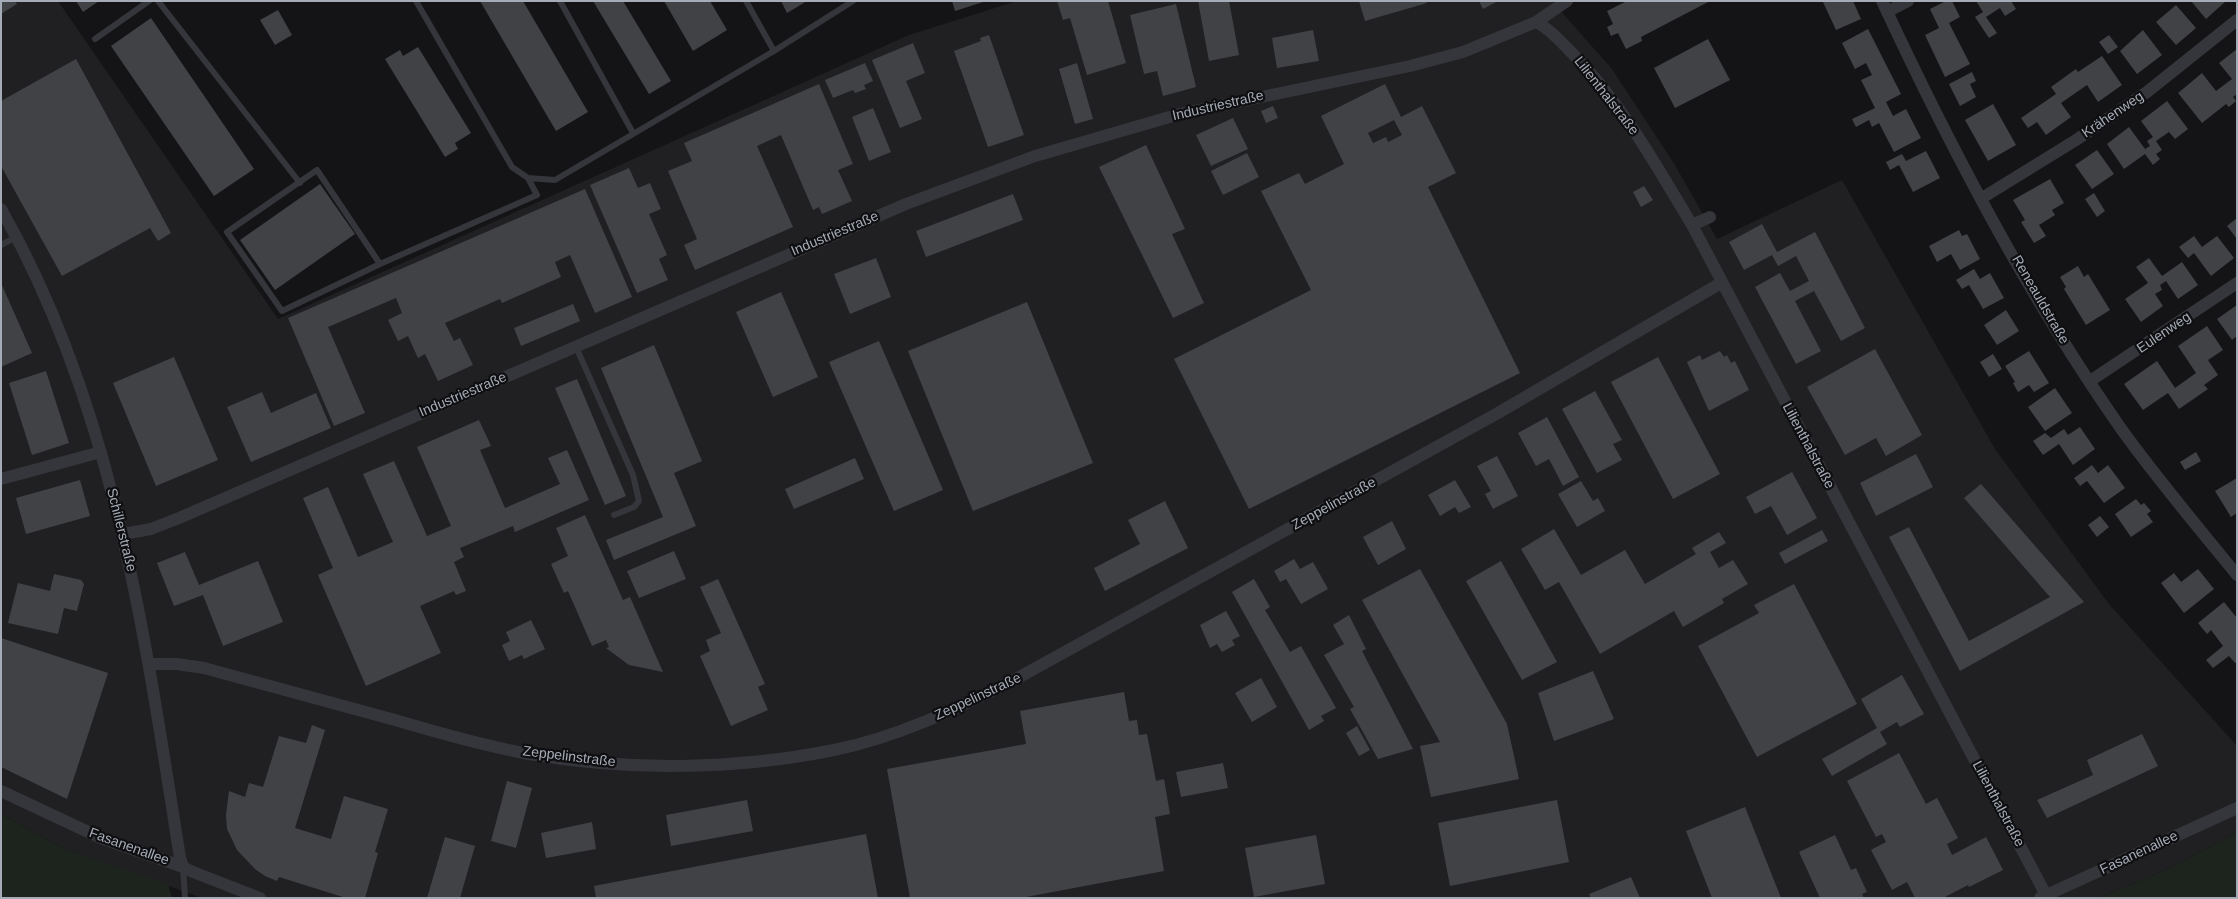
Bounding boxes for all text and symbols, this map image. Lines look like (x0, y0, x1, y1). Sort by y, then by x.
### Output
street label: Lilienthalstraße (1570, 53, 1642, 139)
street label: Industriestraße (1171, 87, 1265, 125)
street label: Krähenweg (2079, 88, 2147, 142)
street label: Industriestraße (789, 208, 881, 260)
street label: Reneauldstraße (2008, 253, 2072, 347)
street label: Eulenweg (2134, 309, 2194, 357)
street label: Industriestraße (417, 369, 509, 421)
street label: Lilienthalstraße (1778, 400, 1838, 492)
street label: Zeppelinstraße (1289, 474, 1379, 534)
street label: Schillerstraße (102, 486, 140, 574)
street label: Zeppelinstraße (932, 670, 1024, 724)
street label: Zeppelinstraße (522, 743, 616, 771)
street label: Lilienthalstraße (1968, 758, 2028, 850)
street label: Fasanenallee (87, 825, 171, 869)
street label: Fasanenallee (2097, 828, 2181, 878)

